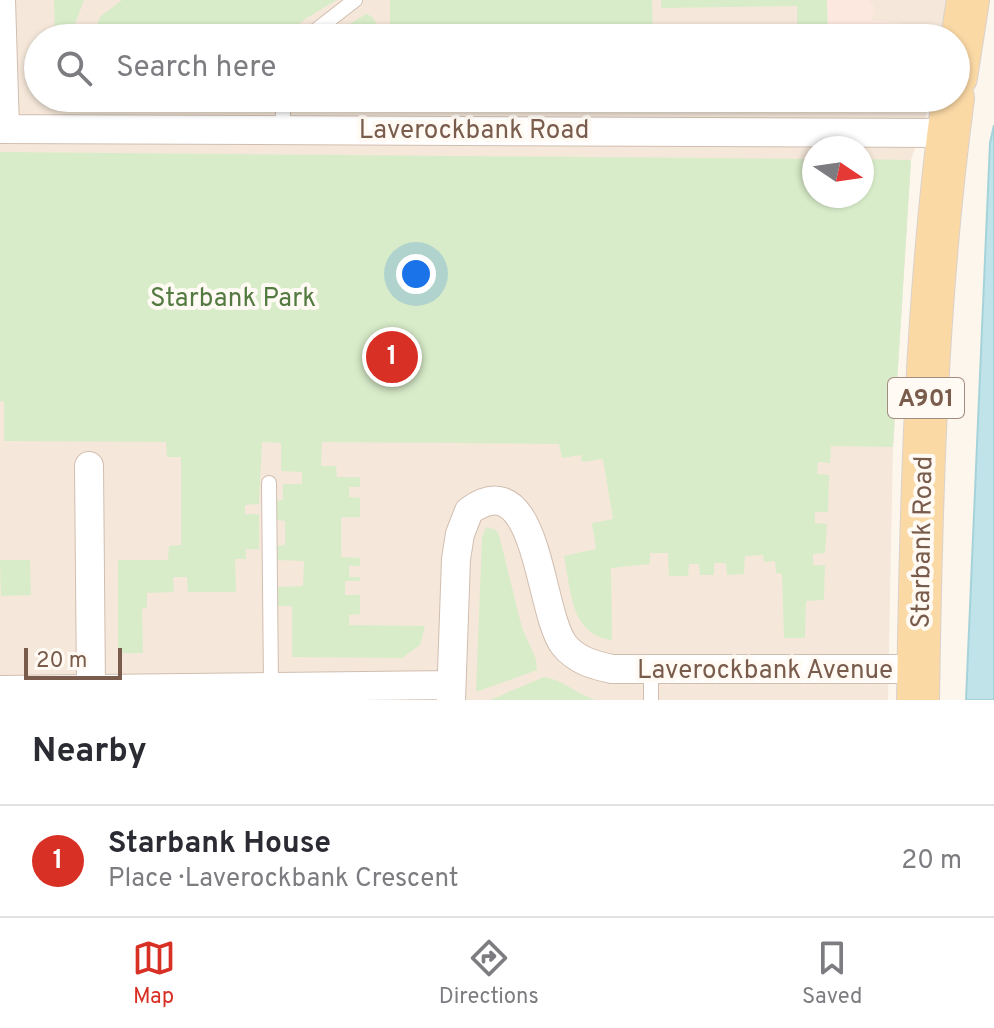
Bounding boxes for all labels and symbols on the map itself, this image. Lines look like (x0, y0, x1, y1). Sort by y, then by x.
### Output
street label: Laverockbank Road (359, 115, 589, 148)
north arrow (802, 136, 874, 208)
your location (396, 254, 436, 294)
park label: Starbank Park (150, 283, 316, 316)
pin: 1 (366, 327, 418, 387)
road number: A901 (888, 378, 964, 418)
street label: Starbank Road (905, 455, 942, 629)
scale bar (24, 644, 122, 680)
street label: Laverockbank Avenue (637, 655, 893, 688)

